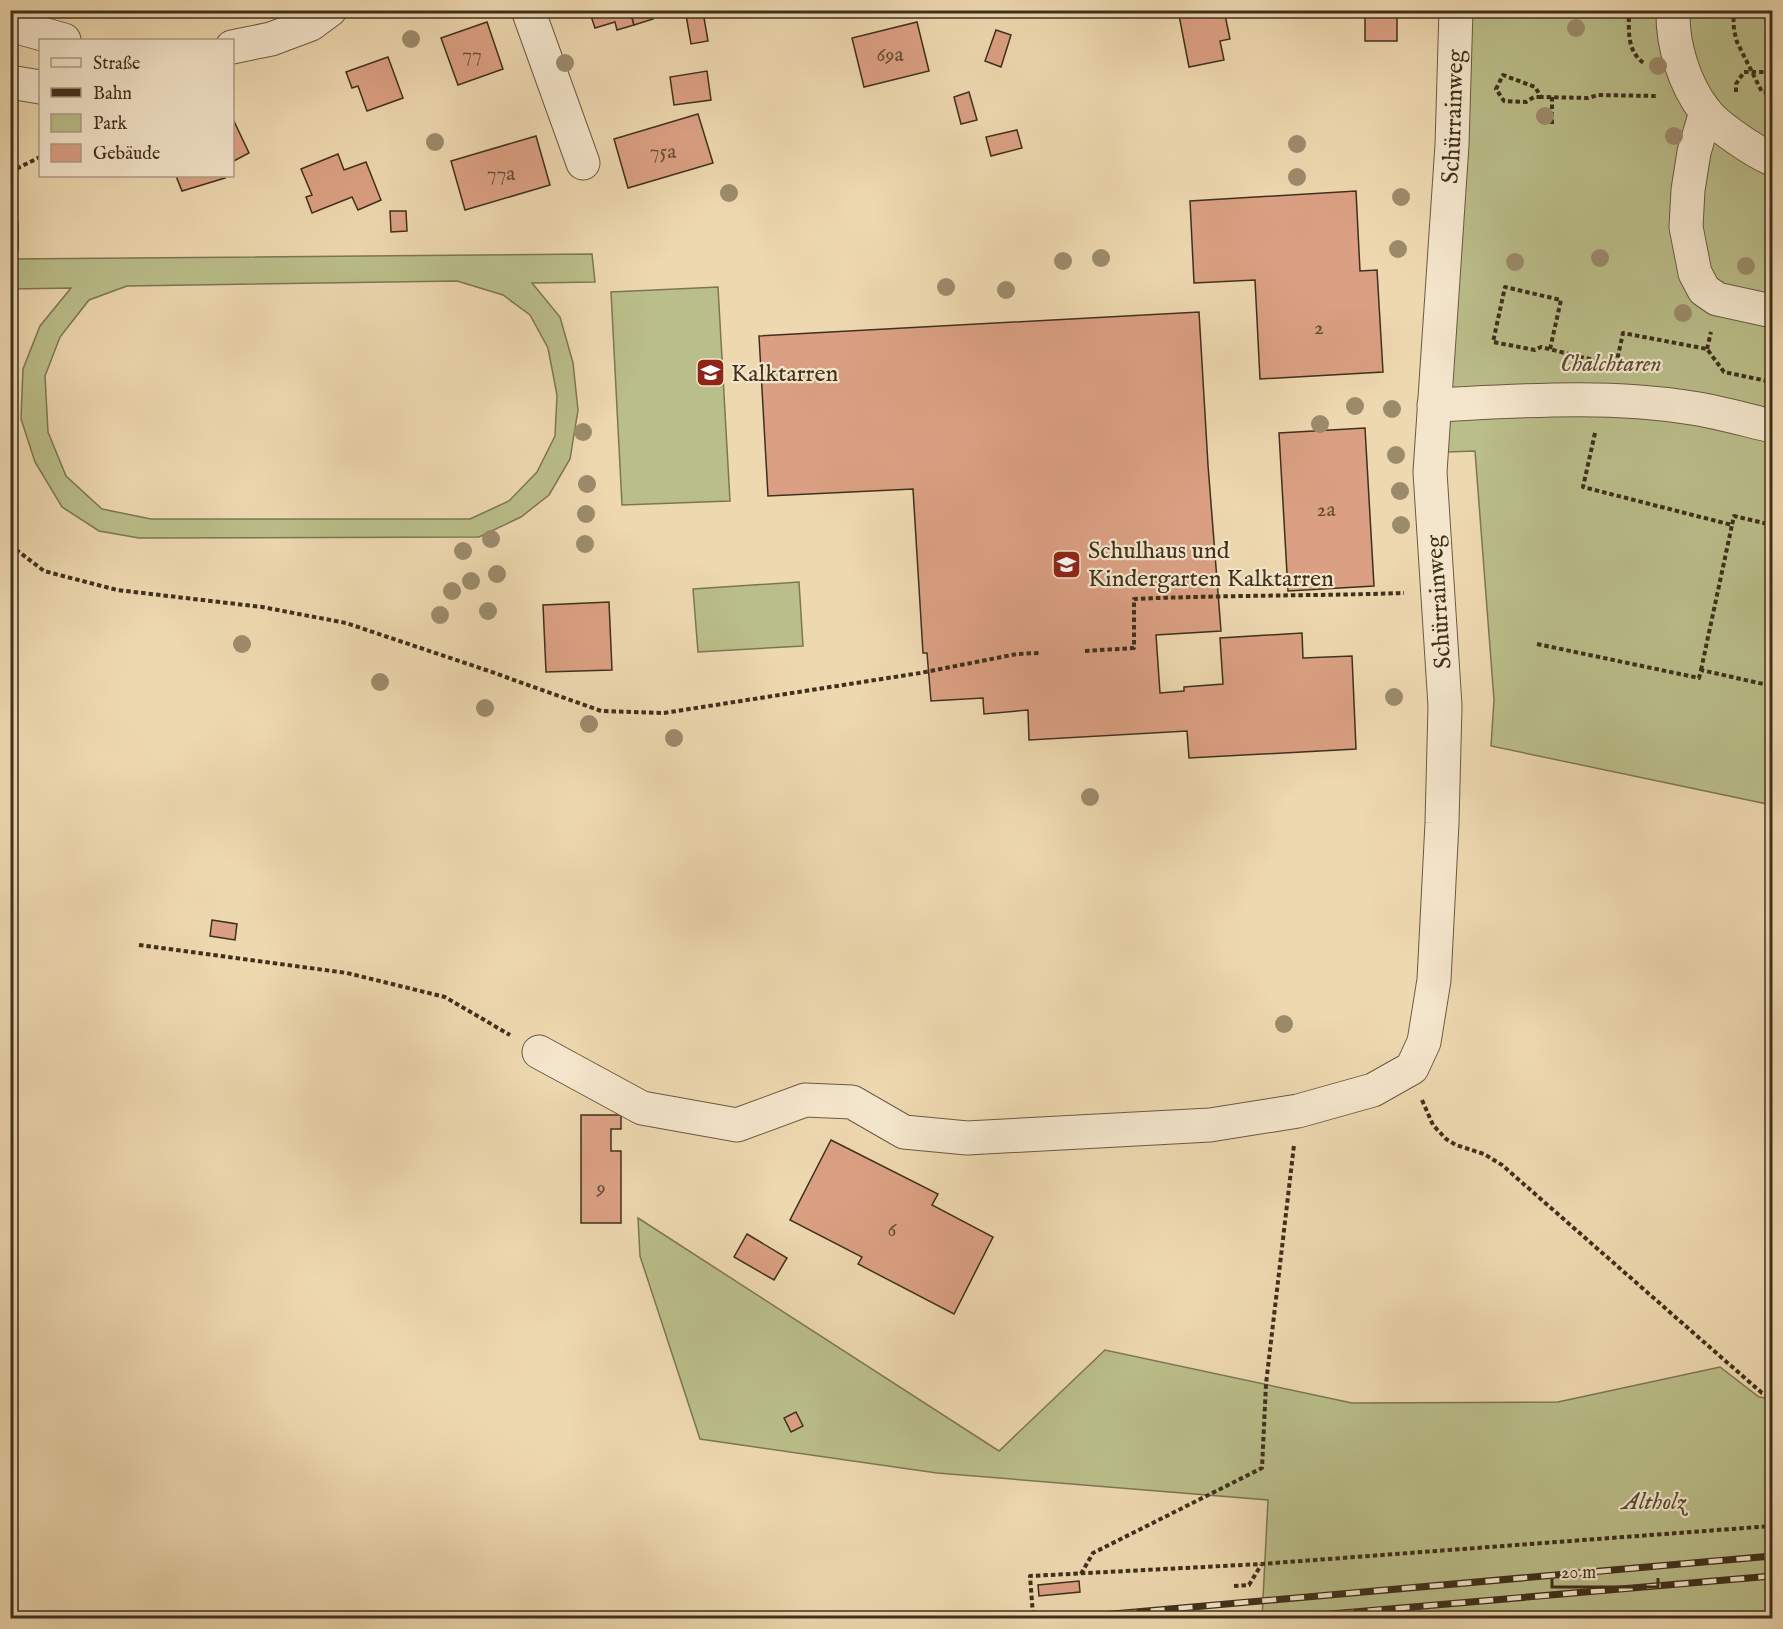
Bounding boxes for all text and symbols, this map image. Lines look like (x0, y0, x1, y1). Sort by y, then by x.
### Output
legend (39, 39, 234, 177)
house number: 77 (462, 42, 482, 69)
house number: 69a (876, 42, 904, 69)
street label: Schürrainweg (1435, 48, 1472, 185)
text: Straße (93, 53, 140, 76)
text: Bahn (93, 83, 132, 106)
text: Park (93, 113, 128, 136)
house number: 75a (650, 139, 677, 166)
text: Gebäude (93, 143, 160, 166)
house number: 77a (487, 161, 516, 188)
house number: 2 (1314, 315, 1324, 342)
park label: Chalchtaren (1560, 349, 1662, 380)
school or university icon: Kalktarren (694, 357, 726, 389)
place label: Kalktarren (731, 359, 838, 390)
house number: 2a (1317, 497, 1336, 524)
street label: Schürrainweg (1419, 533, 1460, 670)
place label: Schulhaus und Kindergarten Kalktarren (1088, 536, 1334, 595)
school or university icon: Schulhaus und Kindergarten Kalktarren (1051, 548, 1083, 580)
house number: 9 (595, 1175, 606, 1202)
house number: 6 (888, 1217, 898, 1244)
park label: Altholz (1619, 1487, 1689, 1518)
scale bar (1552, 1551, 1658, 1589)
text: 20 m (1561, 1562, 1596, 1585)

